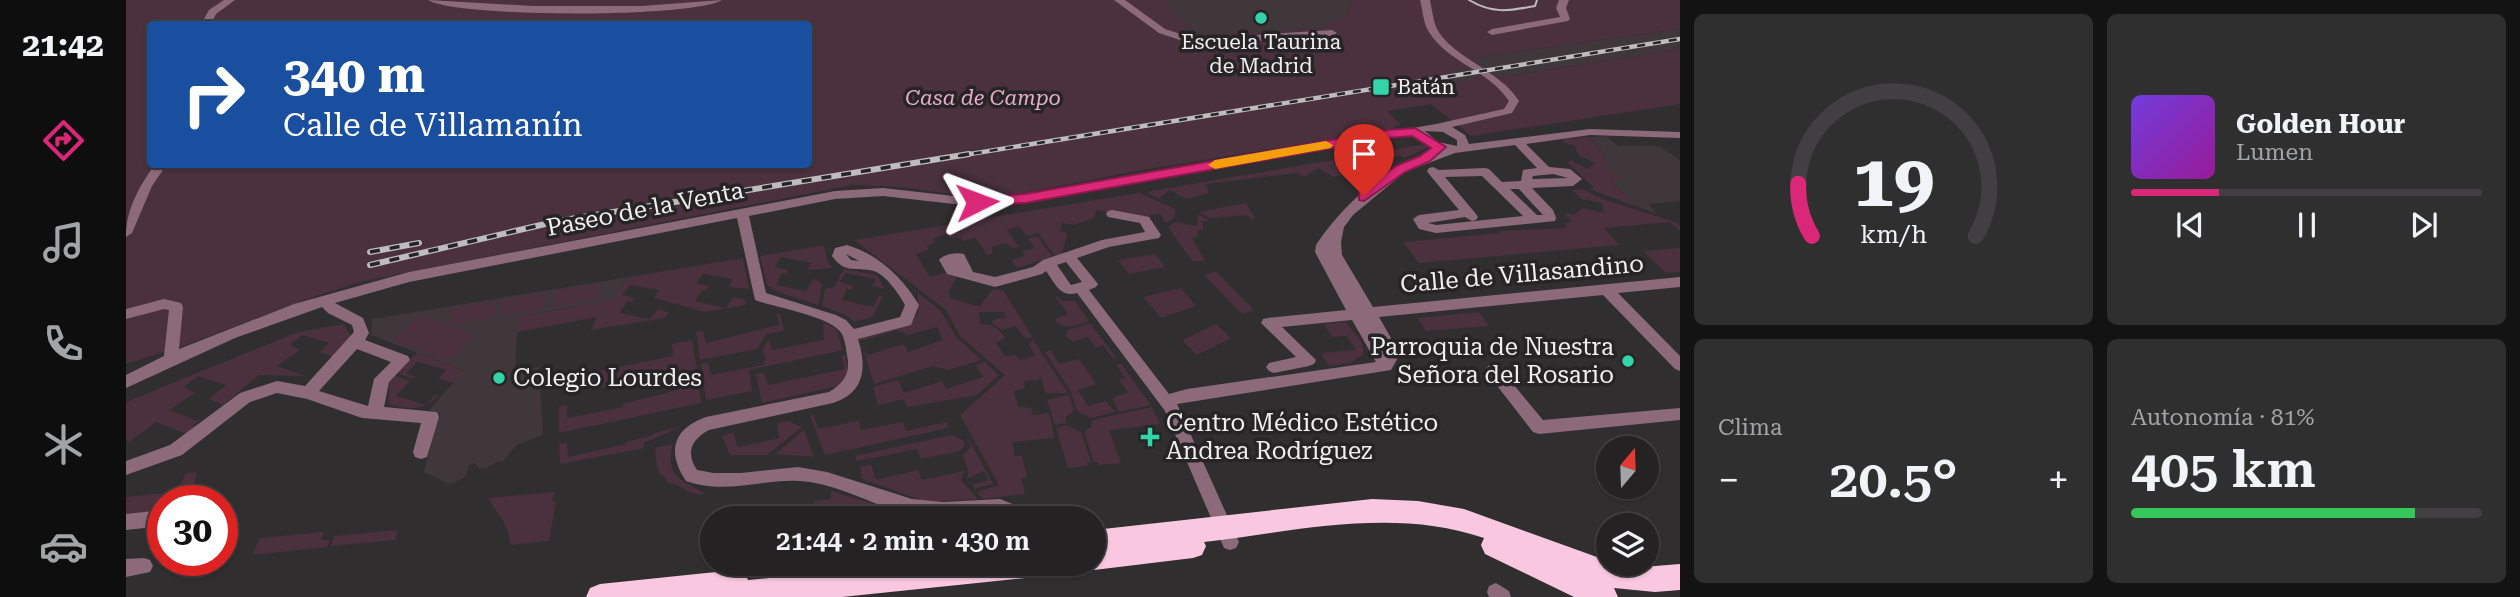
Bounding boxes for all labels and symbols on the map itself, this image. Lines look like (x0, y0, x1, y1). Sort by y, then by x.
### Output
marker: Escuela Taurina de Madrid (1253, 10, 1269, 26)
place label: Escuela Taurina de Madrid (1181, 30, 1342, 78)
place label: Batán (1397, 75, 1455, 99)
marker: Batán (1371, 77, 1391, 97)
park label: Casa de Campo (905, 86, 1061, 110)
pin (1334, 124, 1394, 196)
position arrow (940, 165, 1014, 239)
street label: Paseo de la Venta (544, 176, 746, 242)
street label: Calle de Villasandino (1399, 249, 1645, 299)
place label: Parroquia de Nuestra Señora del Rosario (1370, 333, 1614, 389)
marker: Parroquia de Nuestra Señora del Rosario (1620, 353, 1636, 369)
place label: Colegio Lourdes (513, 364, 702, 392)
marker: Colegio Lourdes (491, 370, 507, 386)
place label: Centro Médico Estético Andrea Rodríguez (1166, 409, 1438, 465)
marker: Centro Médico Estético Andrea Rodríguez (1140, 427, 1160, 447)
north arrow (1596, 436, 1659, 499)
speed limit sign: 30 (147, 485, 238, 576)

